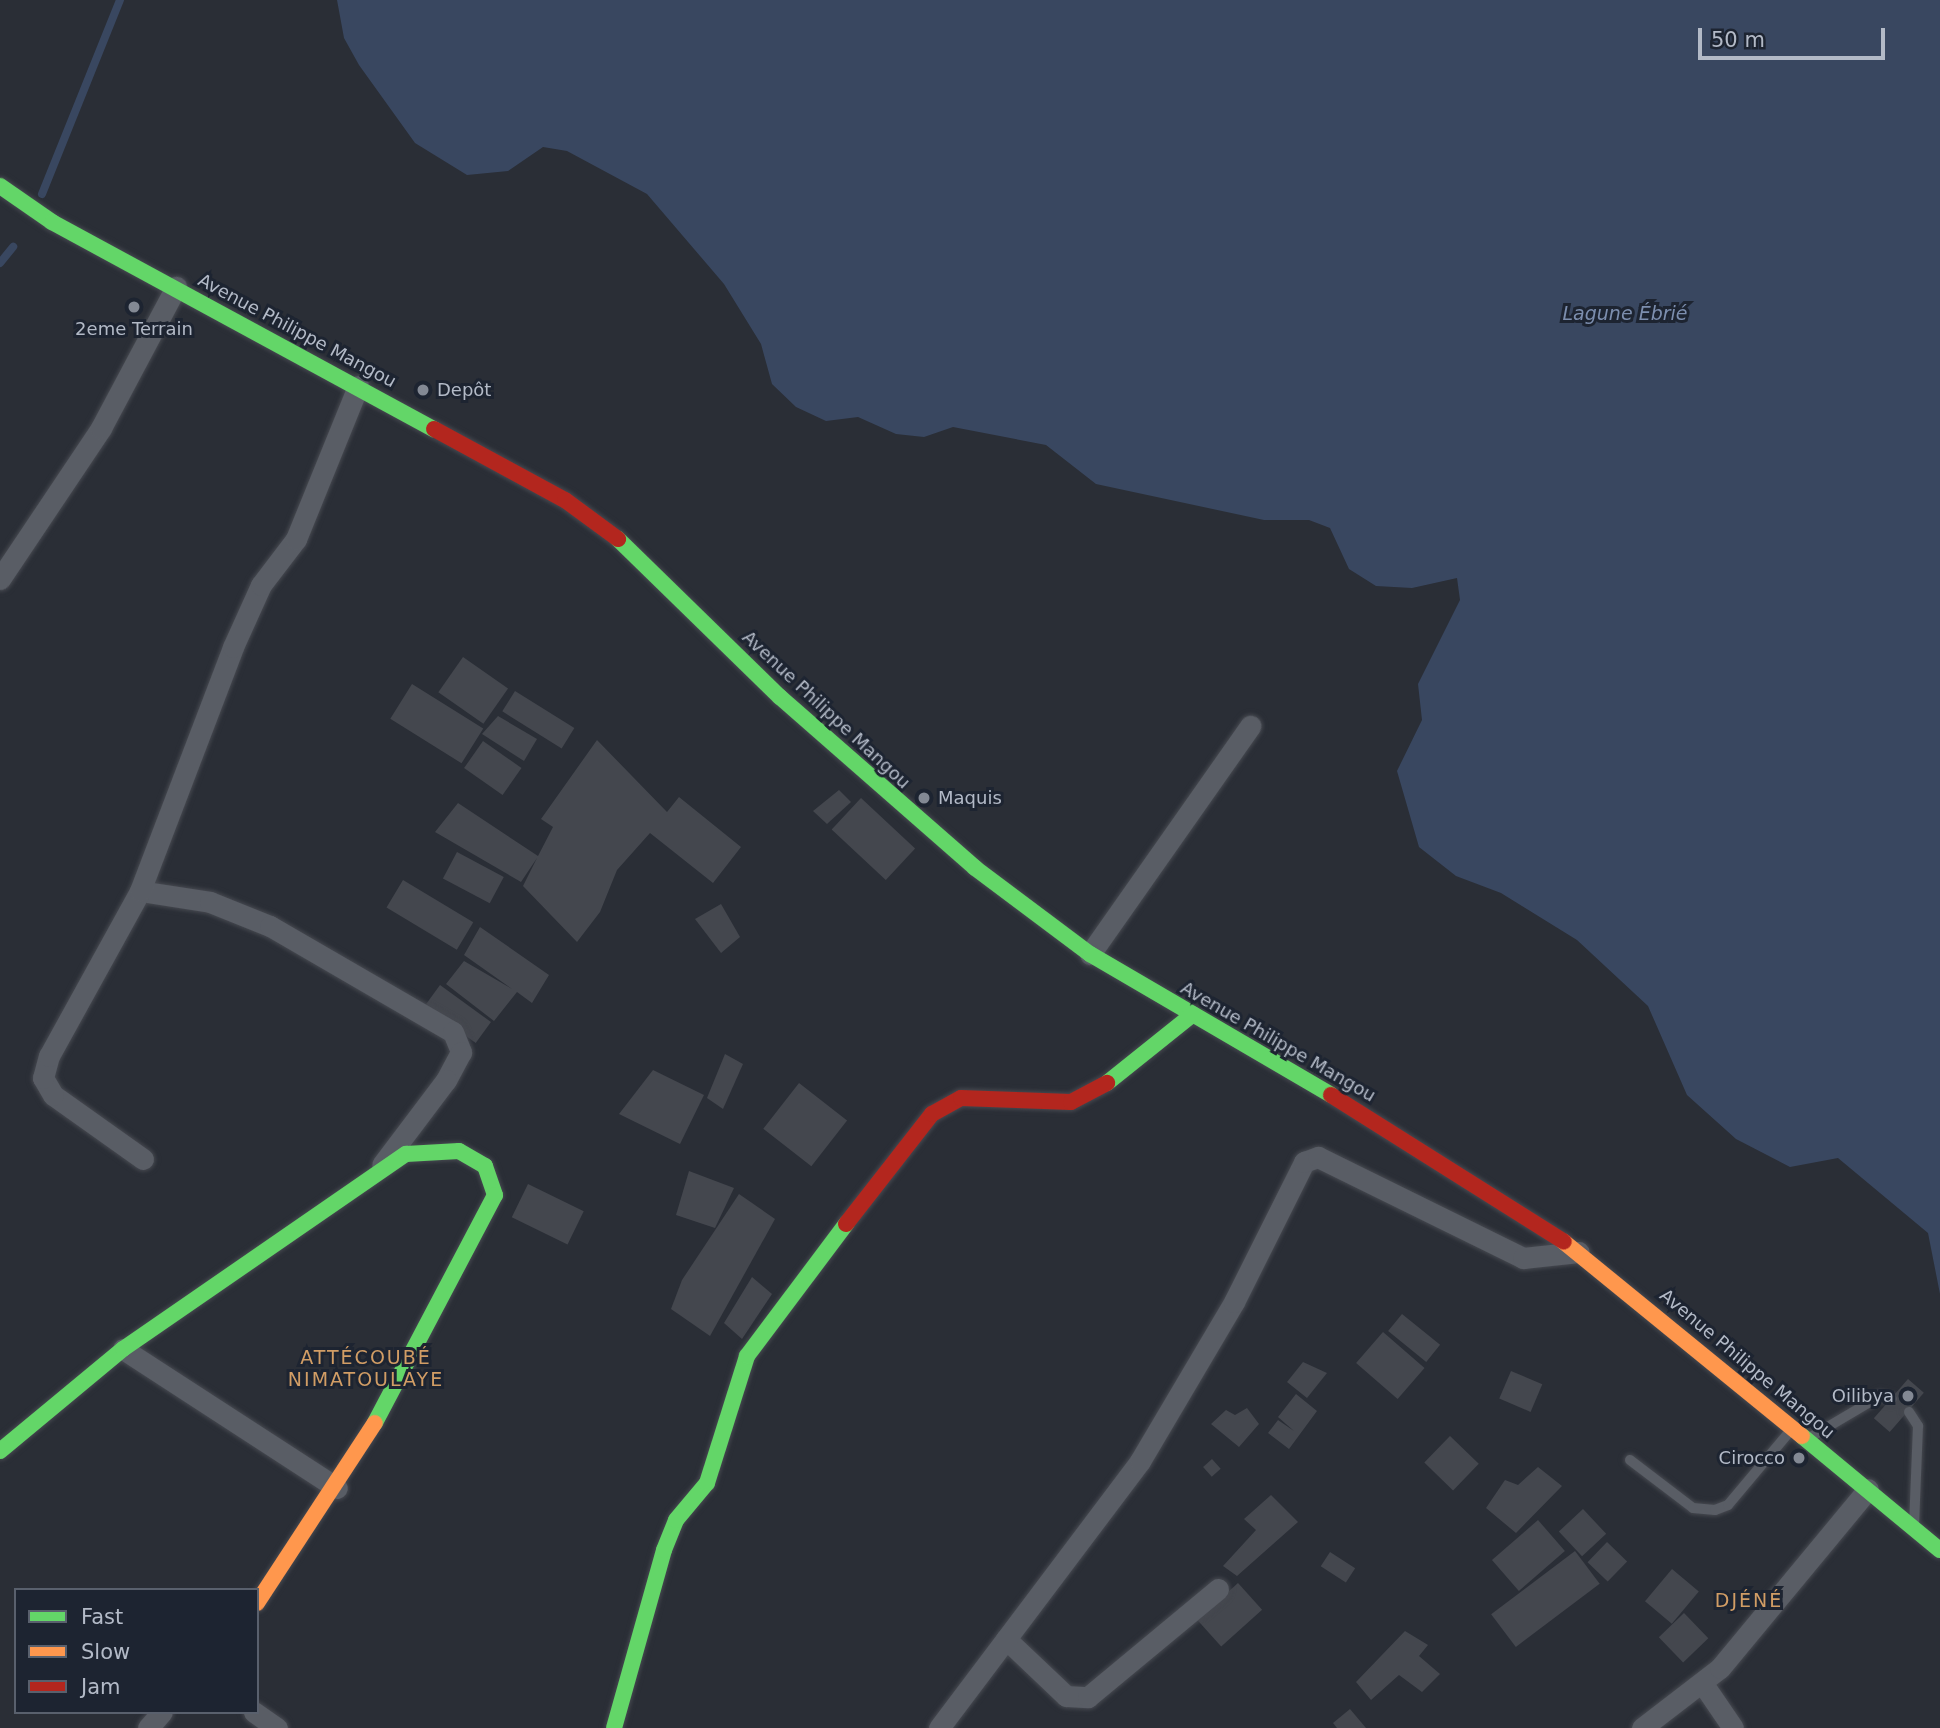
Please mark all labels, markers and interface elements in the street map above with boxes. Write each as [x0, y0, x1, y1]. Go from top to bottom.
scale bar [1702, 14, 1889, 58]
text: 50 m [1711, 28, 1765, 52]
street label: Avenue Philippe Mangou [194, 270, 400, 392]
marker: 2eme Terrain [126, 299, 142, 315]
water label: Lagune Ébrié [1563, 303, 1687, 325]
place label: 2eme Terrain [75, 318, 193, 340]
place label: Depôt [437, 379, 491, 401]
marker: Depôt [415, 382, 431, 398]
street label: Avenue Philippe Mangou [738, 627, 914, 793]
place label: Maquis [938, 787, 1002, 809]
marker: Maquis [916, 790, 932, 806]
street label: Avenue Philippe Mangou [1177, 977, 1379, 1107]
street label: Avenue Philippe Mangou [1655, 1285, 1839, 1443]
district label: ATTÉCOUBÉ NIMATOULAYE [289, 1347, 443, 1391]
place label: Oilibya [1832, 1385, 1894, 1407]
marker: Oilibya [1900, 1388, 1916, 1404]
place label: Cirocco [1719, 1447, 1785, 1469]
marker: Cirocco [1791, 1450, 1807, 1466]
legend [14, 1588, 259, 1714]
district label: DJÉNÉ [1715, 1590, 1783, 1612]
text: Fast [81, 1605, 123, 1629]
text: Slow [81, 1640, 130, 1664]
text: Jam [81, 1675, 121, 1699]

